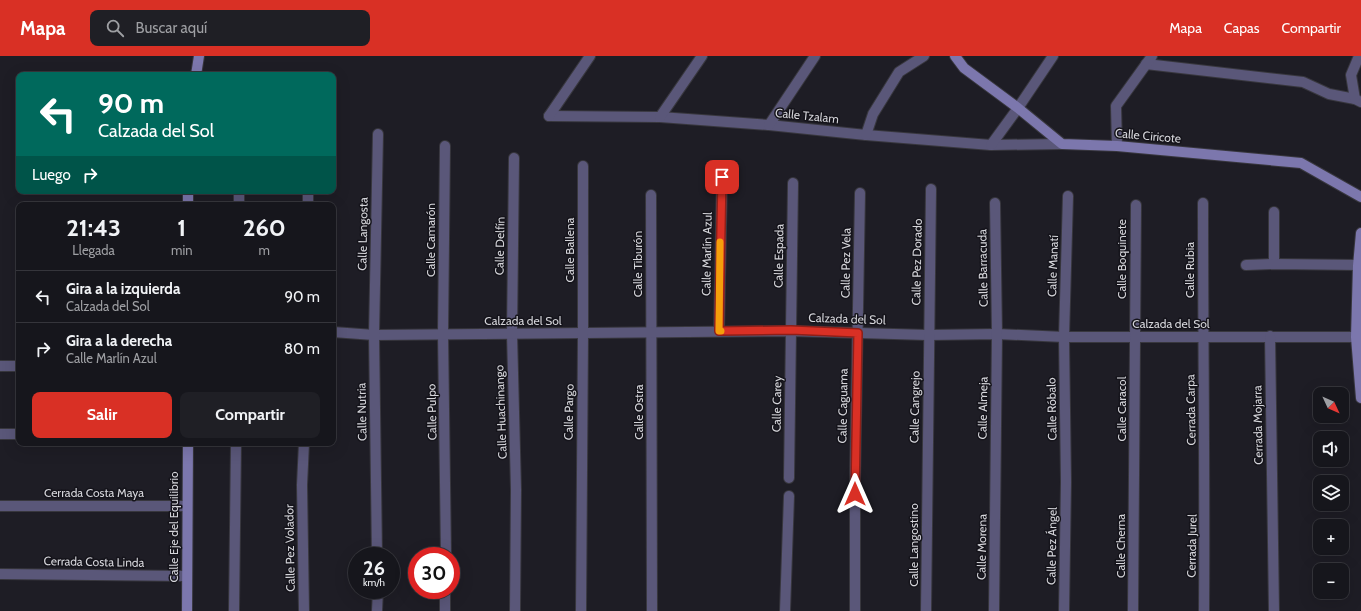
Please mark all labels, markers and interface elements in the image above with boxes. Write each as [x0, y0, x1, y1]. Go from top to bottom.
search box [90, 10, 370, 46]
text: Mapa [20, 17, 66, 40]
icon: search [104, 17, 126, 39]
text: Buscar aquí [136, 19, 207, 37]
text: Mapa [1169, 19, 1202, 37]
text: Capas [1224, 19, 1260, 37]
text: Compartir [1282, 19, 1341, 37]
text: 90 m [98, 86, 164, 120]
icon: left [32, 88, 84, 140]
street label: Calle Tzalam [774, 105, 840, 126]
text: Calzada del Sol [98, 120, 214, 142]
street label: Calle Ciricote [1114, 125, 1182, 146]
pin [705, 160, 739, 194]
icon: right [79, 164, 101, 186]
text: Luego [32, 166, 71, 184]
icon: arrive [711, 166, 733, 188]
street label: Calle Langosta [354, 197, 371, 271]
street label: Calle Camarón [423, 203, 438, 277]
street label: Calle Marlín Azul [698, 212, 715, 296]
text: 21:43 [66, 213, 121, 242]
text: 1 [177, 213, 186, 242]
text: 260 [243, 213, 286, 242]
street label: Calle Delfín [491, 216, 508, 275]
street label: Calle Ballena [562, 217, 577, 282]
street label: Calle Pez Dorado [908, 218, 925, 306]
street label: Calle Boquinete [1114, 219, 1129, 299]
street label: Calle Espada [770, 224, 787, 288]
street label: Calle Pez Vela [837, 228, 854, 298]
street label: Calle Barracuda [974, 229, 991, 307]
street label: Calle Tiburón [630, 231, 645, 297]
street label: Calle Manatí [1044, 234, 1061, 297]
text: Llegada [72, 242, 115, 258]
text: min [171, 242, 193, 258]
text: m [259, 242, 270, 258]
street label: Calle Rubia [1182, 242, 1197, 298]
text: Gira a la izquierda [66, 280, 180, 298]
icon: left [32, 286, 54, 308]
text: 90 m [284, 288, 320, 306]
text: Calzada del Sol [66, 298, 150, 314]
street label: Calzada del Sol [808, 310, 886, 327]
street label: Calzada del Sol [484, 313, 562, 328]
street label: Calzada del Sol [1132, 316, 1210, 331]
text: Gira a la derecha [66, 332, 172, 350]
icon: right [32, 338, 54, 360]
text: 80 m [284, 340, 320, 358]
text: Calle Marlín Azul [66, 350, 157, 366]
street label: Calle Huachinango [491, 364, 510, 459]
street label: Calle Caguama [834, 368, 851, 444]
street label: Calle Cangrejo [906, 370, 923, 443]
street label: Cerrada Carpa [1182, 374, 1199, 446]
street label: Calle Carey [769, 376, 784, 432]
street label: Calle Almeja [974, 376, 991, 439]
street label: Calle Caracol [1114, 376, 1129, 442]
street label: Calle Róbalo [1043, 377, 1060, 441]
street label: Calle Nutria [353, 382, 370, 441]
street label: Calle Pulpo [423, 383, 439, 441]
street label: Calle Pargo [561, 383, 576, 440]
street label: Calle Ostra [631, 384, 646, 440]
street label: Cerrada Mojarra [1249, 385, 1266, 465]
north arrow [1313, 387, 1349, 423]
map controls [1313, 387, 1349, 599]
button: Salir [32, 392, 172, 438]
button: Compartir [180, 392, 320, 438]
button: sound [1313, 431, 1349, 467]
street label: Calle Eje del Equilibrio [166, 471, 181, 583]
position arrow [834, 473, 876, 515]
button: layers [1313, 475, 1349, 511]
street label: Cerrada Costa Maya [44, 485, 144, 500]
street label: Calle Langostino [906, 503, 921, 587]
street label: Calle Pez Volador [281, 504, 298, 592]
street label: Calle Pez Ángel [1043, 507, 1060, 585]
street label: Calle Morena [973, 514, 990, 580]
street label: Calle Cherna [1113, 514, 1128, 578]
street label: Cerrada Jurel [1183, 514, 1200, 578]
button: + [1313, 519, 1349, 555]
speed limit sign: 30 [408, 547, 460, 599]
street label: Cerrada Costa Linda [44, 553, 145, 570]
text: 26 [363, 556, 385, 580]
button: − [1313, 563, 1349, 599]
text: km/h [363, 576, 385, 589]

